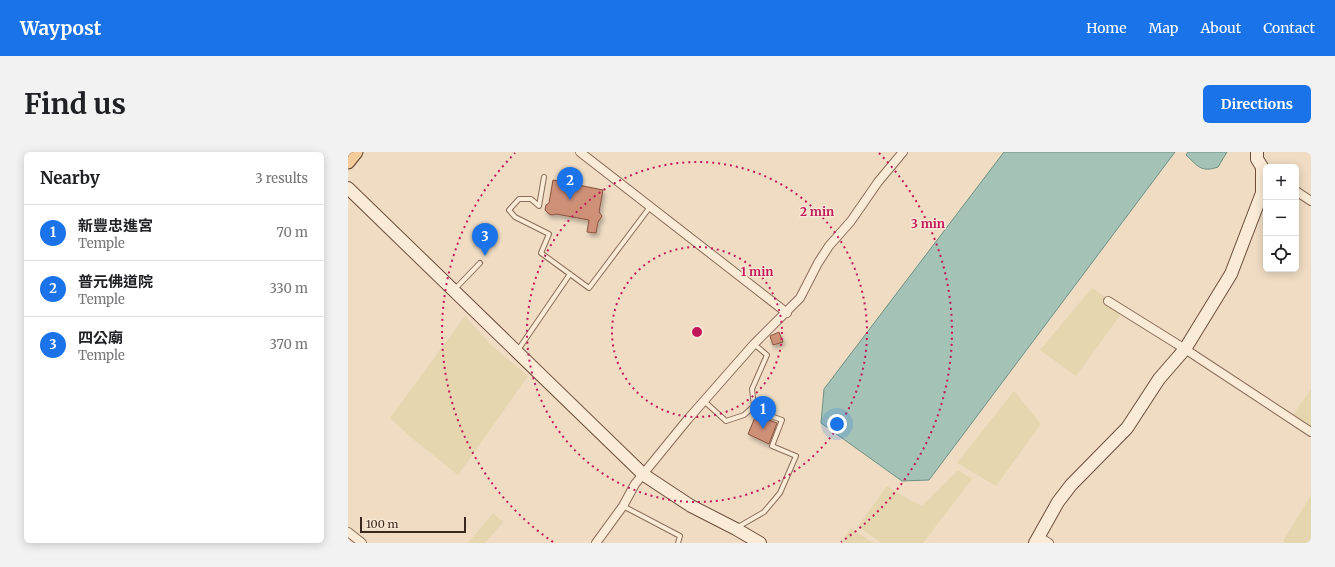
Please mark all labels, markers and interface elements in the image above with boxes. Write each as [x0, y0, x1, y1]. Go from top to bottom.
text: Waypost [20, 16, 101, 40]
text: Home [1086, 19, 1127, 37]
text: Map [1149, 19, 1178, 37]
text: About [1200, 19, 1241, 37]
text: Contact [1263, 19, 1315, 37]
button: Directions [1203, 85, 1311, 123]
text: Find us [24, 86, 126, 122]
map controls [1263, 164, 1299, 272]
button: + [1263, 164, 1299, 200]
text: Nearby [40, 167, 100, 189]
pin: 2 [557, 167, 583, 200]
text: 3 results [255, 170, 308, 187]
button: − [1263, 200, 1299, 236]
text: 2 min [800, 204, 834, 219]
text: 新豐忠進宮 [78, 216, 153, 235]
text: 3 min [911, 216, 945, 231]
pin: 3 [472, 223, 498, 256]
text: 1 [50, 224, 56, 241]
text: 70 m [277, 224, 308, 241]
text: Temple [78, 235, 125, 252]
button: locate [1263, 236, 1299, 272]
text: 1 min [741, 264, 773, 279]
text: 普元佛道院 [78, 272, 153, 291]
text: 2 [49, 280, 57, 297]
text: 330 m [269, 280, 308, 297]
text: Temple [78, 291, 125, 308]
centre of rings [690, 325, 704, 339]
text: 四公廟 [78, 328, 123, 347]
text: 3 [49, 336, 57, 353]
text: 370 m [270, 336, 308, 353]
text: Temple [78, 347, 125, 364]
pin: 1 [750, 396, 776, 429]
your location [827, 414, 847, 434]
scale bar [360, 515, 466, 534]
text: 100 m [366, 517, 398, 531]

